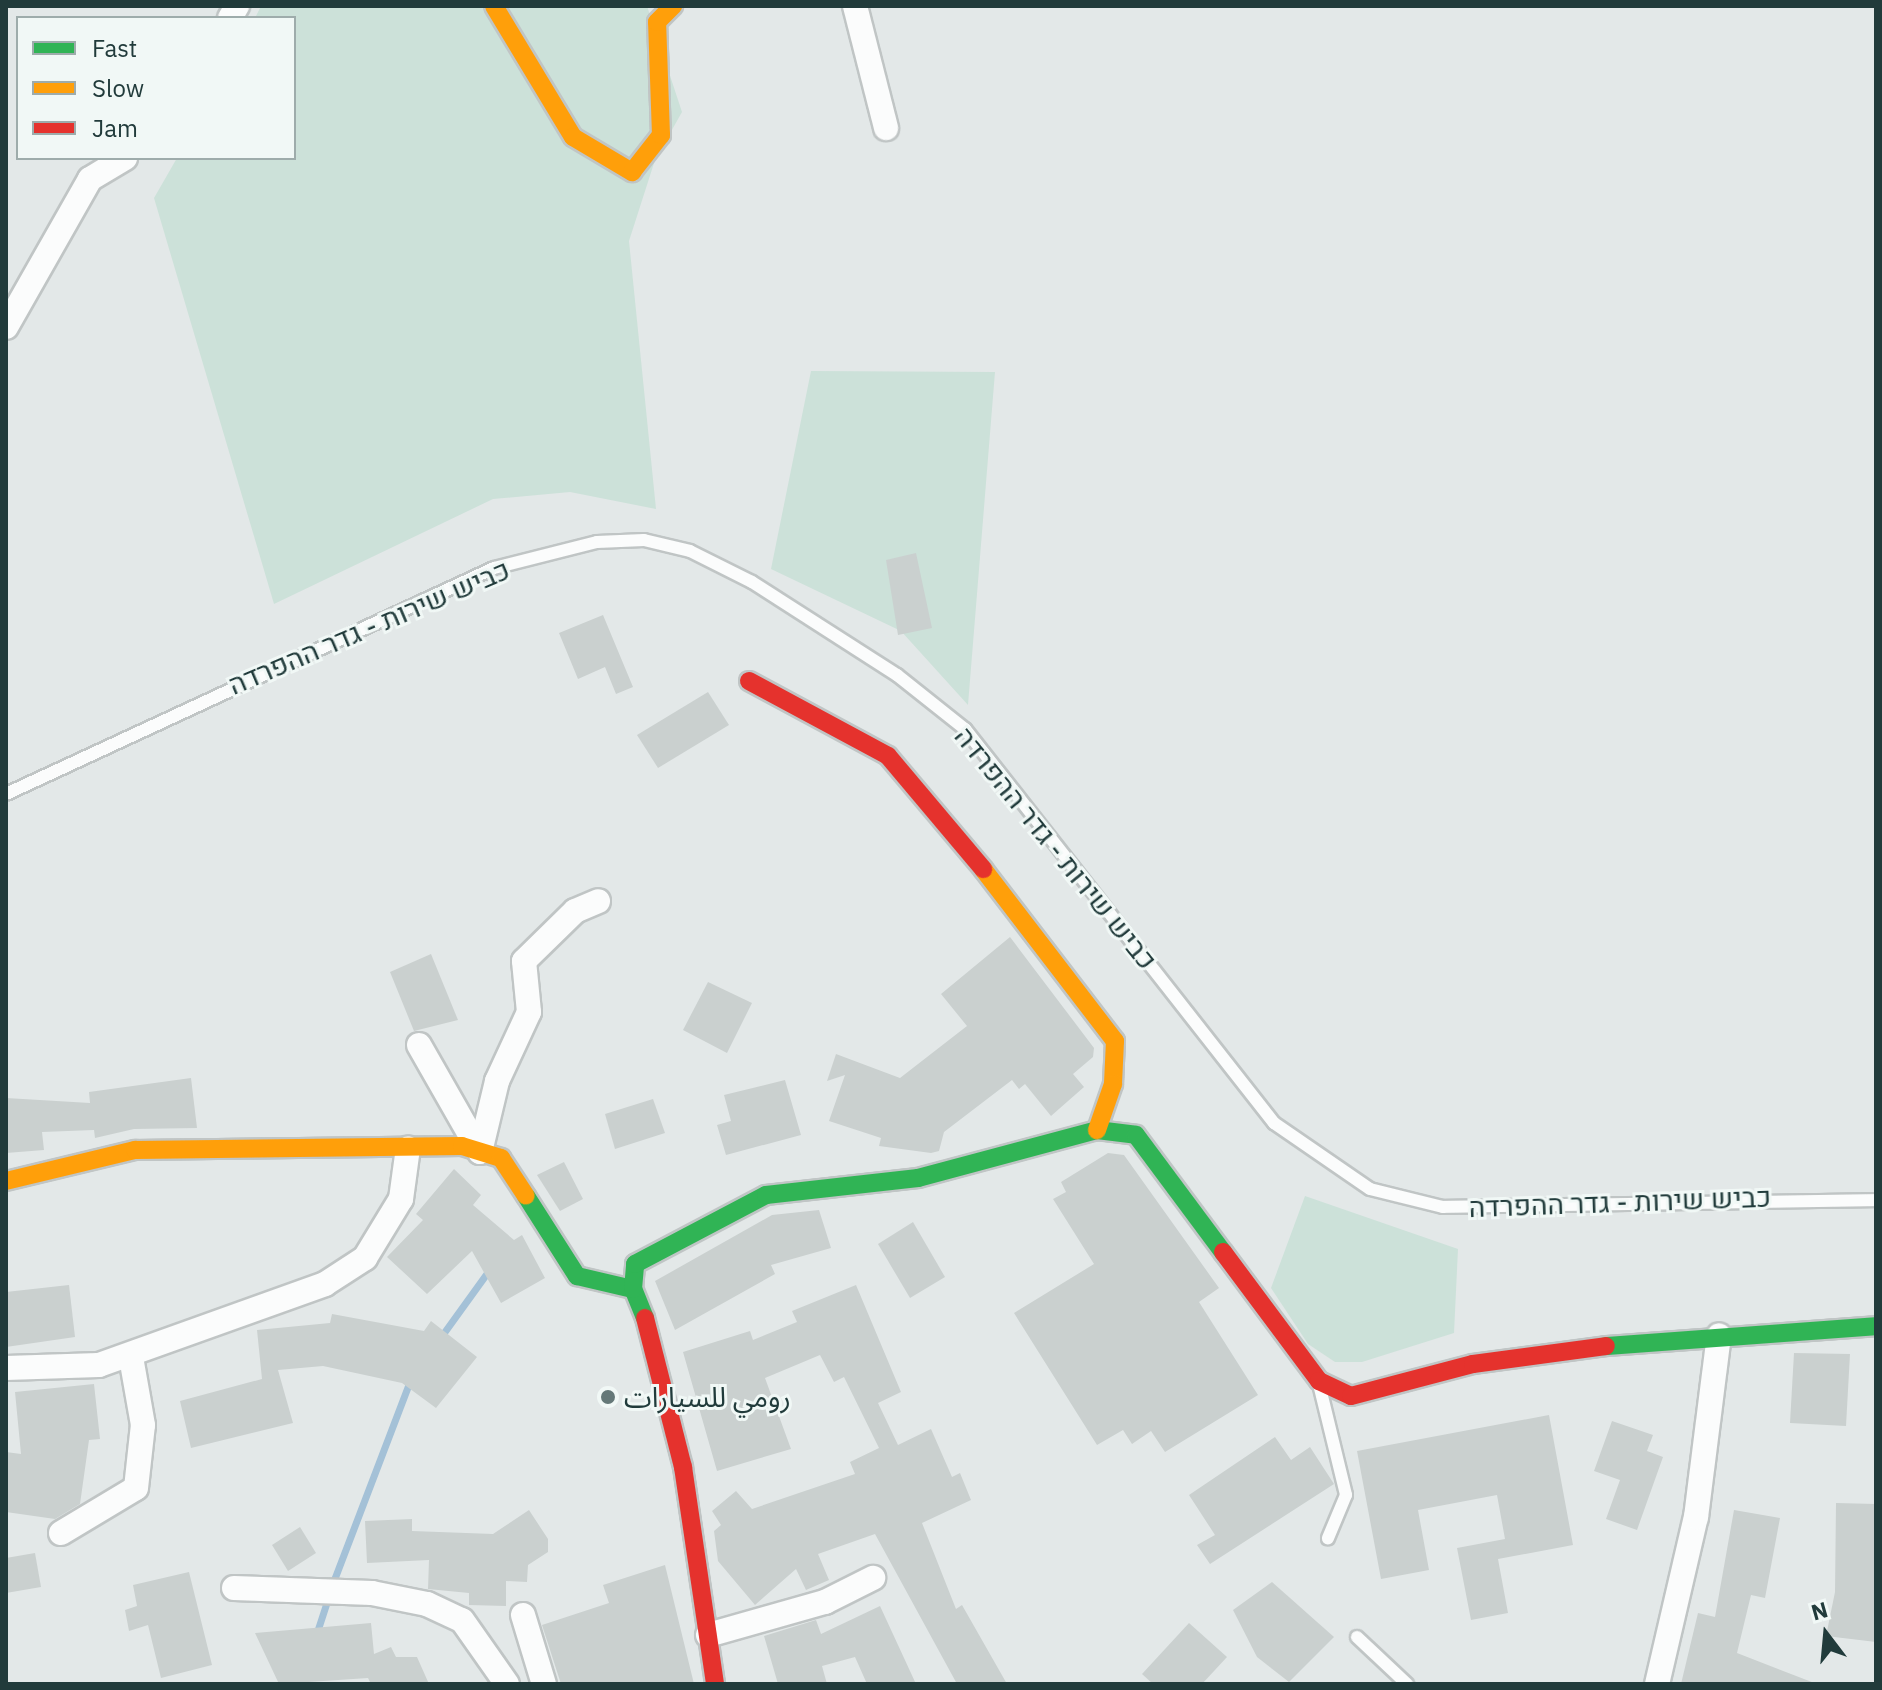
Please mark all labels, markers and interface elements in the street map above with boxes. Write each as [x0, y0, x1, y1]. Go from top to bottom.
legend [16, 16, 296, 160]
text: Fast [92, 32, 137, 64]
text: Slow [92, 72, 144, 104]
text: Jam [92, 112, 138, 144]
street label: כביש שירות - גדר ההפרדה [223, 552, 515, 702]
street label: כביש שירות - גדר ההפרדה [948, 720, 1164, 976]
street label: כביש שירות - גדר ההפרדה [1468, 1180, 1772, 1224]
place label: رومي للسيارات [624, 1380, 791, 1414]
marker: رومي للسيارات [599, 1388, 617, 1406]
north arrow [1786, 1594, 1866, 1674]
text: N [1808, 1594, 1831, 1627]

